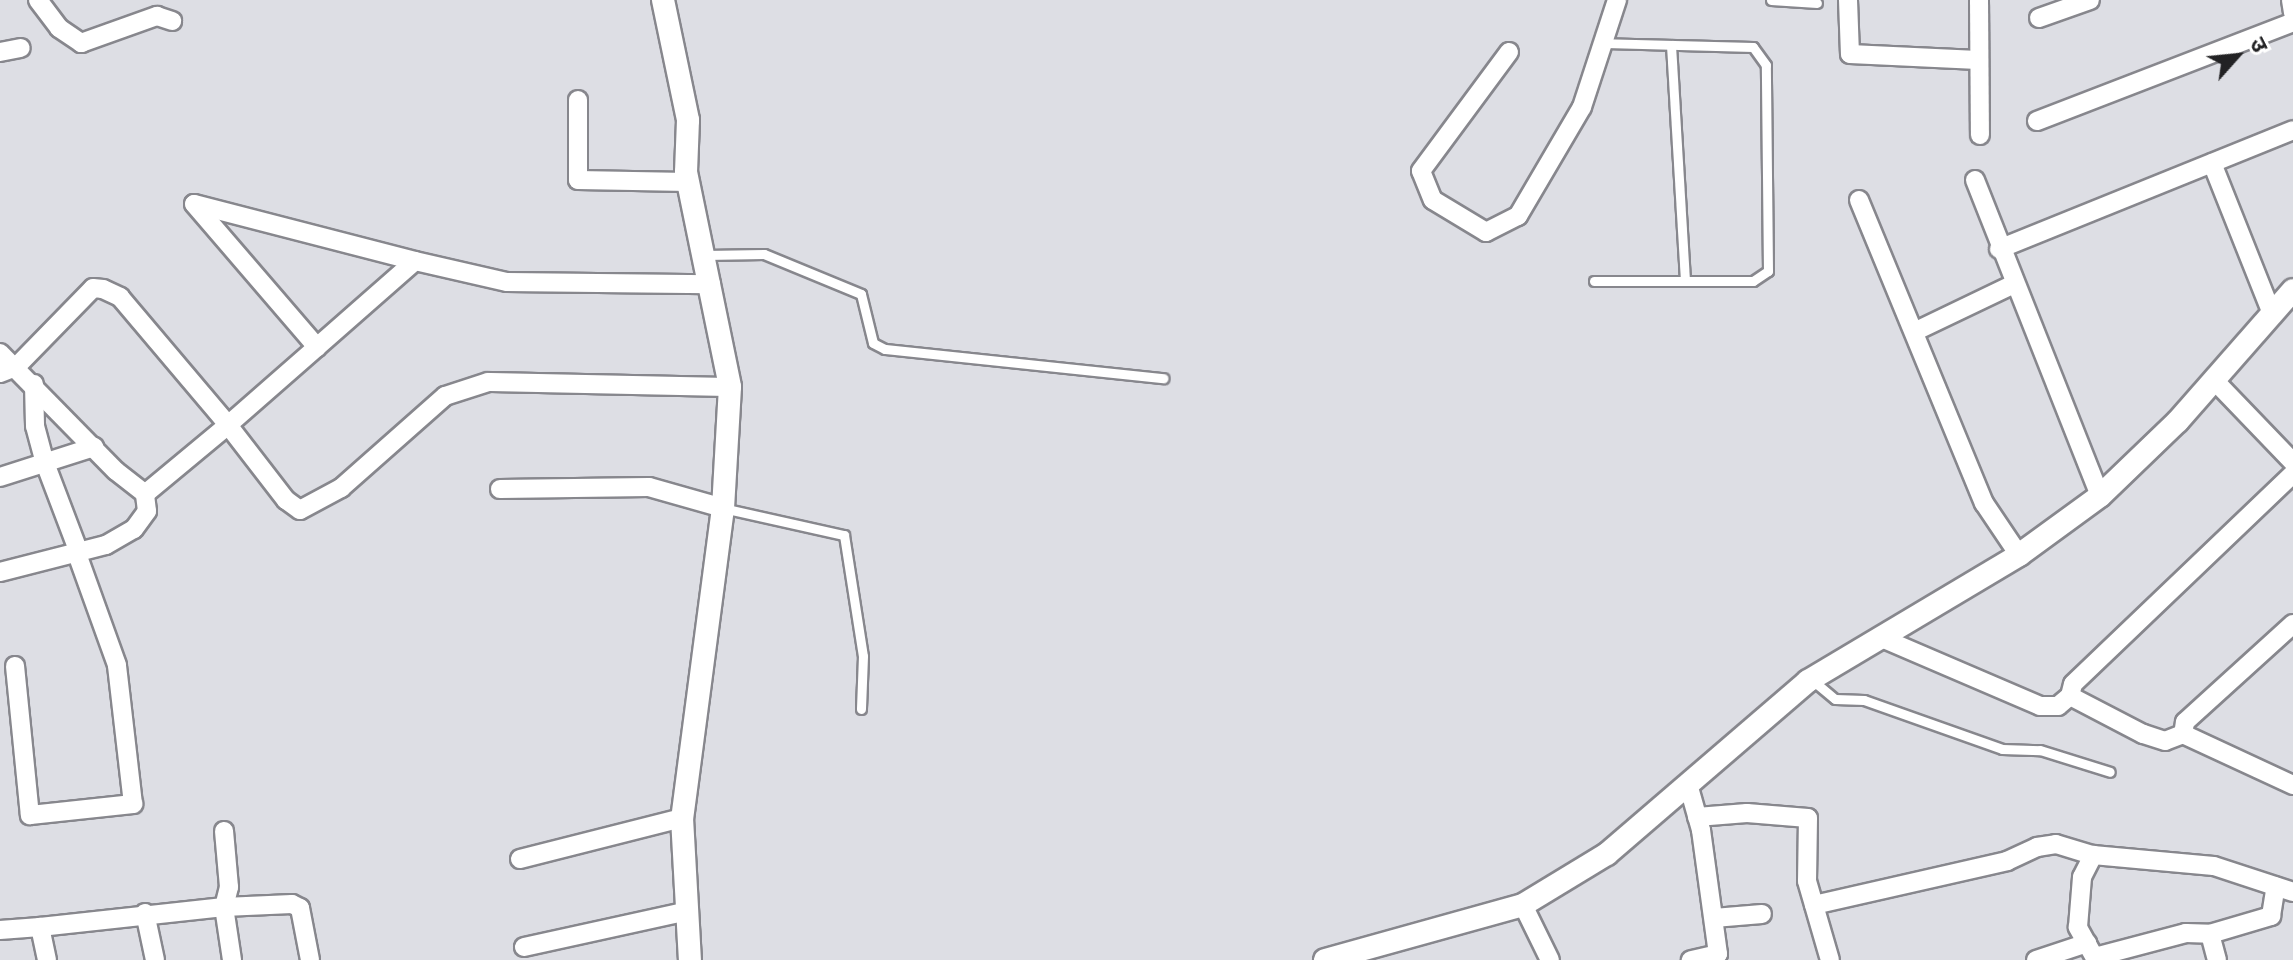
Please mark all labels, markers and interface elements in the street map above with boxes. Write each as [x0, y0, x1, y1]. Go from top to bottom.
north arrow [2197, 16, 2277, 96]
text: उ [2245, 33, 2273, 56]

